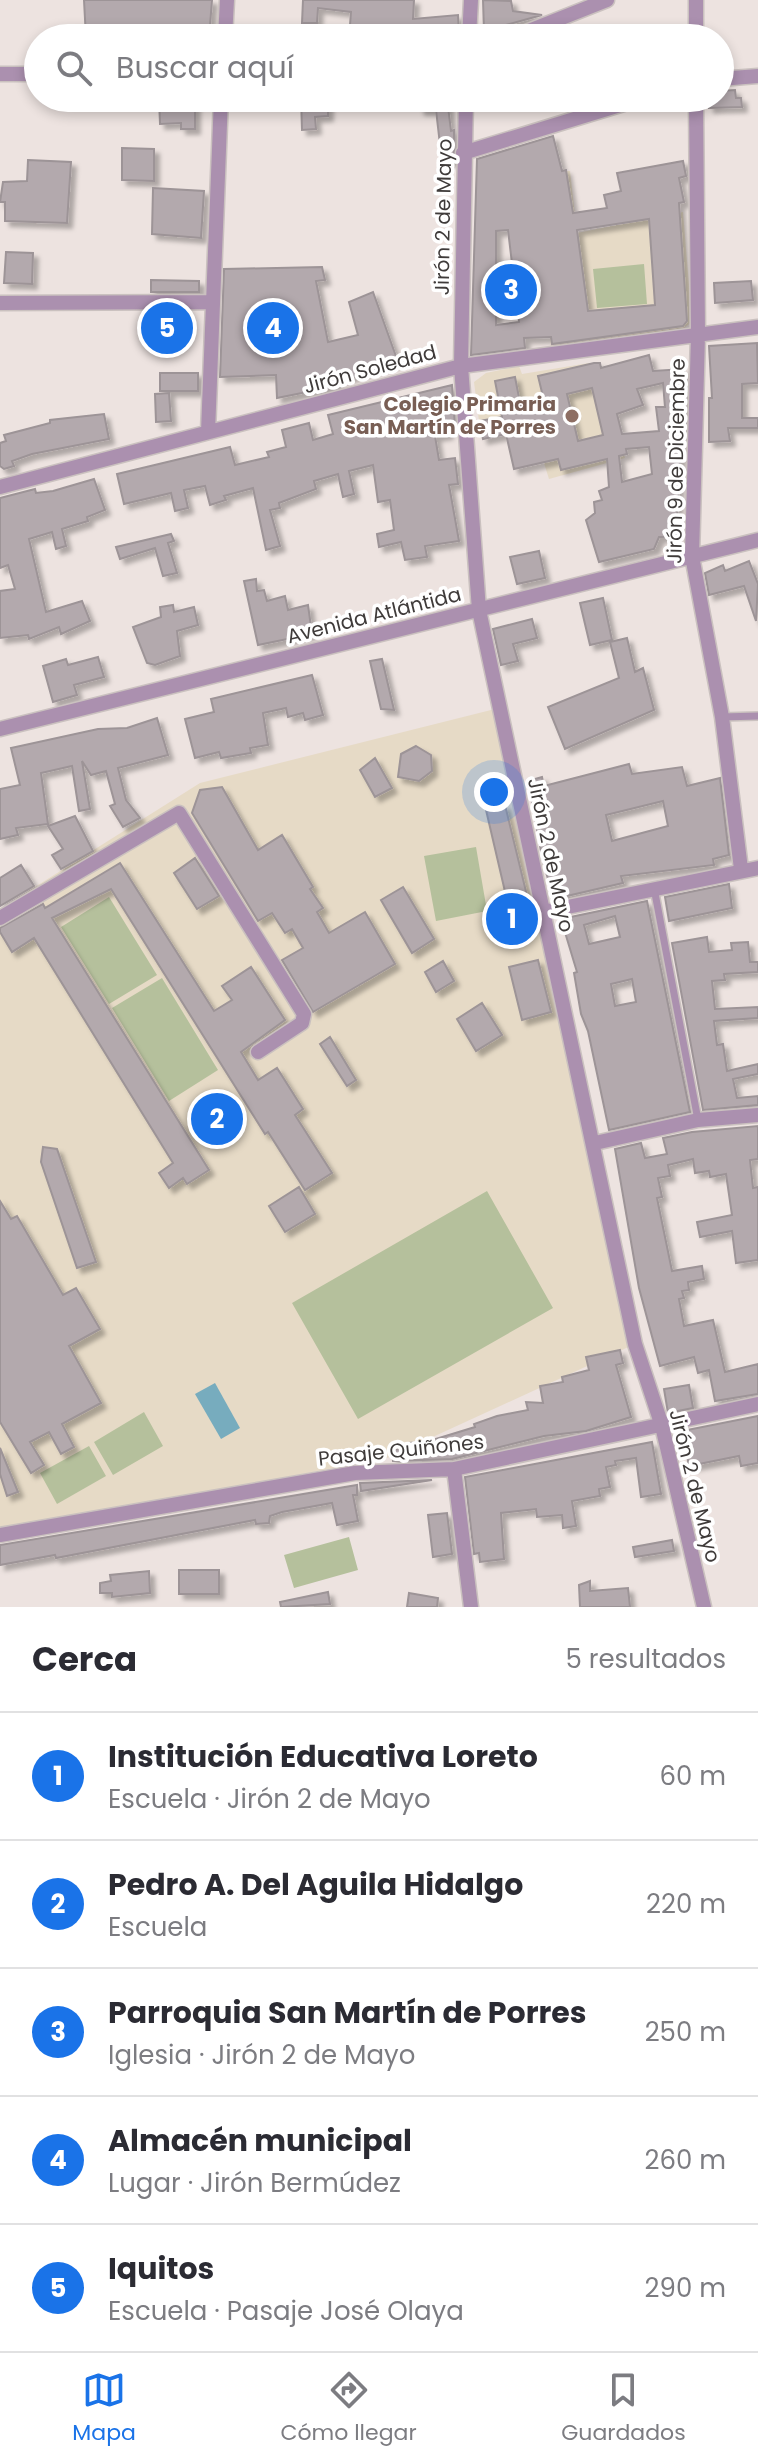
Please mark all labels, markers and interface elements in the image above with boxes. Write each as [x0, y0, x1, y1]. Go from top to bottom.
search box [24, 24, 734, 112]
icon: search [52, 46, 96, 90]
text: Buscar aquí [116, 46, 294, 89]
street label: Jirón 2 de Mayo [428, 138, 458, 296]
pin: 3 [485, 260, 537, 320]
pin: 5 [141, 298, 193, 358]
pin: 4 [247, 298, 299, 358]
street label: Jirón Soledad [301, 338, 439, 400]
street label: Jirón 9 de Diciembre [660, 358, 692, 564]
place label: Colegio Primaria San Martín de Porres [344, 390, 556, 441]
marker: Colegio Primaria San Martín de Porres [563, 407, 581, 425]
street label: Avenida Atlántida [284, 580, 464, 650]
your location [474, 772, 514, 812]
street label: Jirón 2 de Mayo [521, 775, 581, 935]
pin: 1 [486, 889, 538, 949]
pin: 2 [191, 1089, 243, 1149]
street label: Jirón 2 de Mayo [662, 1407, 728, 1565]
street label: Pasaje Quiñones [317, 1427, 485, 1473]
text: Cerca [32, 1635, 137, 1683]
text: 5 resultados [565, 1641, 726, 1677]
text: Institución Educativa Loreto [108, 1735, 538, 1778]
text: 1 [53, 1758, 63, 1794]
text: 60 m [659, 1758, 726, 1794]
text: Escuela · Jirón 2 de Mayo [108, 1781, 431, 1817]
text: Pedro A. Del Aguila Hidalgo [108, 1863, 523, 1906]
text: 2 [51, 1886, 65, 1922]
text: 220 m [646, 1886, 726, 1922]
text: Escuela [108, 1909, 207, 1945]
text: Parroquia San Martín de Porres [108, 1991, 587, 2034]
text: 3 [50, 2014, 66, 2050]
text: 250 m [645, 2014, 726, 2050]
text: Iglesia · Jirón 2 de Mayo [108, 2037, 415, 2073]
text: Almacén municipal [108, 2119, 412, 2162]
text: 4 [49, 2142, 67, 2178]
text: 260 m [644, 2142, 726, 2178]
text: Lugar · Jirón Bermúdez [108, 2165, 401, 2201]
text: Iquitos [108, 2247, 214, 2290]
text: 5 [50, 2270, 66, 2306]
text: 290 m [645, 2270, 726, 2306]
text: Escuela · Pasaje José Olaya [108, 2293, 464, 2329]
tab: Mapa [72, 2368, 136, 2449]
tab: Cómo llegar [281, 2368, 417, 2449]
tab: Guardados [561, 2368, 686, 2449]

